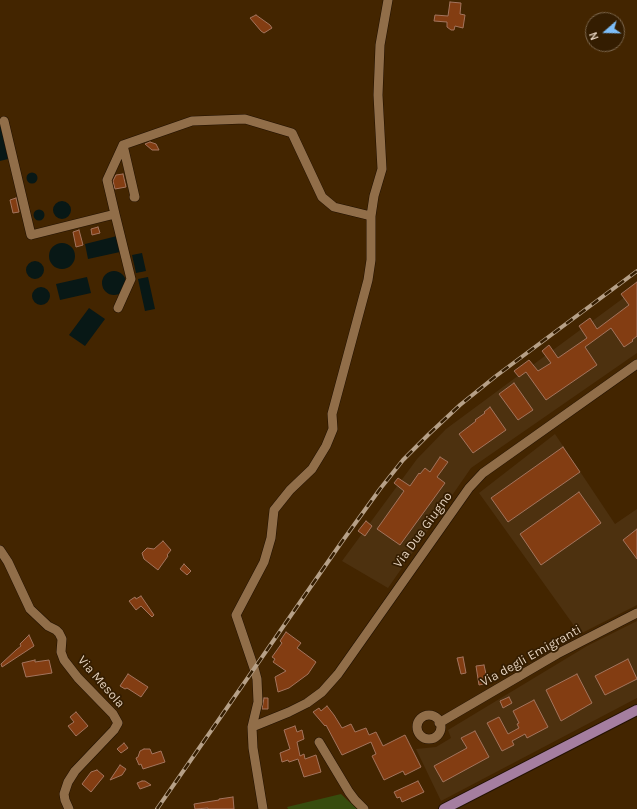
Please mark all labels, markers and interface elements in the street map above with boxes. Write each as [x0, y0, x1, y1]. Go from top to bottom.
north arrow [585, 12, 625, 52]
text: N [587, 30, 602, 42]
street label: Via Due Giugno [390, 489, 456, 571]
street label: Via degli Emigranti [478, 622, 584, 690]
street label: Via Mesola [74, 653, 128, 711]

